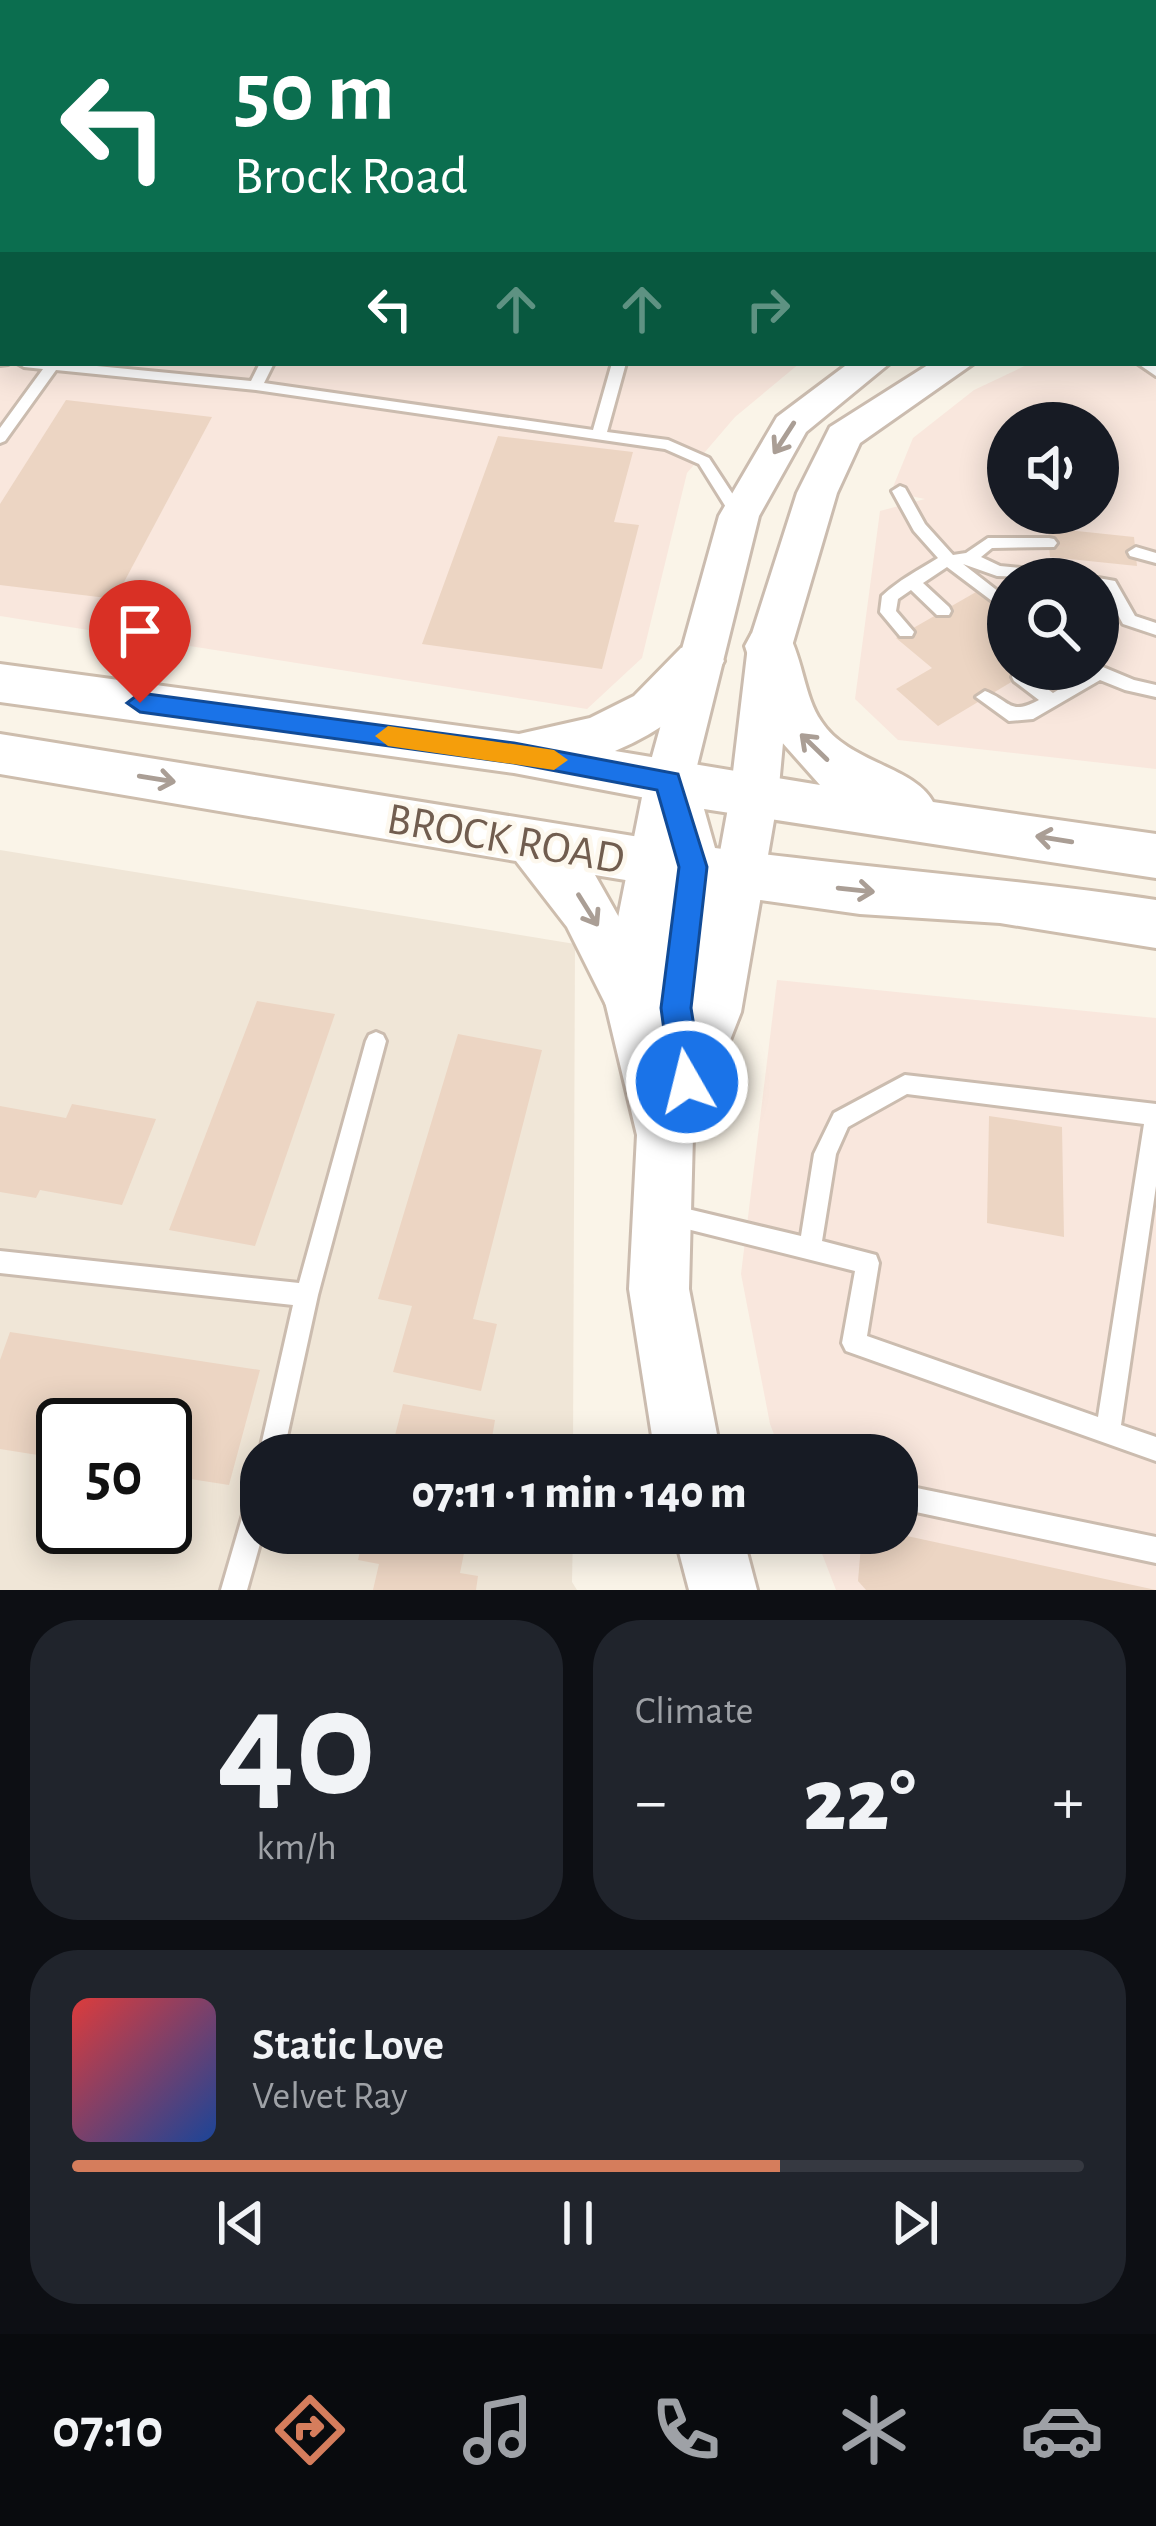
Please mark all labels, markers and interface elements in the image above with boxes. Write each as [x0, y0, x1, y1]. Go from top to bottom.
icon: left [36, 48, 192, 204]
text: 50 m [234, 52, 395, 136]
text: Brock Road [234, 150, 468, 204]
icon: left [357, 276, 423, 342]
icon: ahead [483, 276, 549, 342]
icon: ahead [609, 276, 675, 342]
icon: right [735, 276, 801, 342]
map controls [987, 402, 1119, 690]
button: sound [987, 402, 1119, 534]
one-way arrow [772, 421, 797, 455]
button: search [987, 558, 1119, 690]
pin [89, 580, 191, 703]
icon: arrive [107, 598, 173, 664]
one-way arrow [800, 733, 829, 762]
one-way arrow [137, 769, 176, 792]
street label: BROCK ROAD [383, 796, 628, 882]
one-way arrow [1035, 827, 1074, 850]
one-way arrow [835, 879, 874, 902]
one-way arrow [576, 892, 600, 926]
position arrow [624, 1019, 750, 1145]
speed limit sign: 50 [36, 1398, 192, 1554]
text: 07:11 · 1 min · 140 m [412, 1471, 746, 1516]
text: 40 [217, 1668, 376, 1824]
text: Climate [635, 1692, 753, 1731]
text: 22° [803, 1757, 916, 1847]
text: − [635, 1769, 667, 1835]
text: + [1052, 1769, 1084, 1835]
text: km/h [256, 1828, 337, 1867]
text: Static Love [252, 2023, 444, 2068]
text: Velvet Ray [252, 2077, 408, 2116]
icon: previous [208, 2190, 274, 2256]
icon: pause [545, 2190, 611, 2256]
icon: next [882, 2190, 948, 2256]
icon: directions [268, 2388, 352, 2472]
icon: music [456, 2388, 540, 2472]
icon: phone [644, 2388, 728, 2472]
icon: climate [832, 2388, 916, 2472]
icon: car [1020, 2388, 1104, 2472]
text: 07:10 [52, 2403, 163, 2457]

